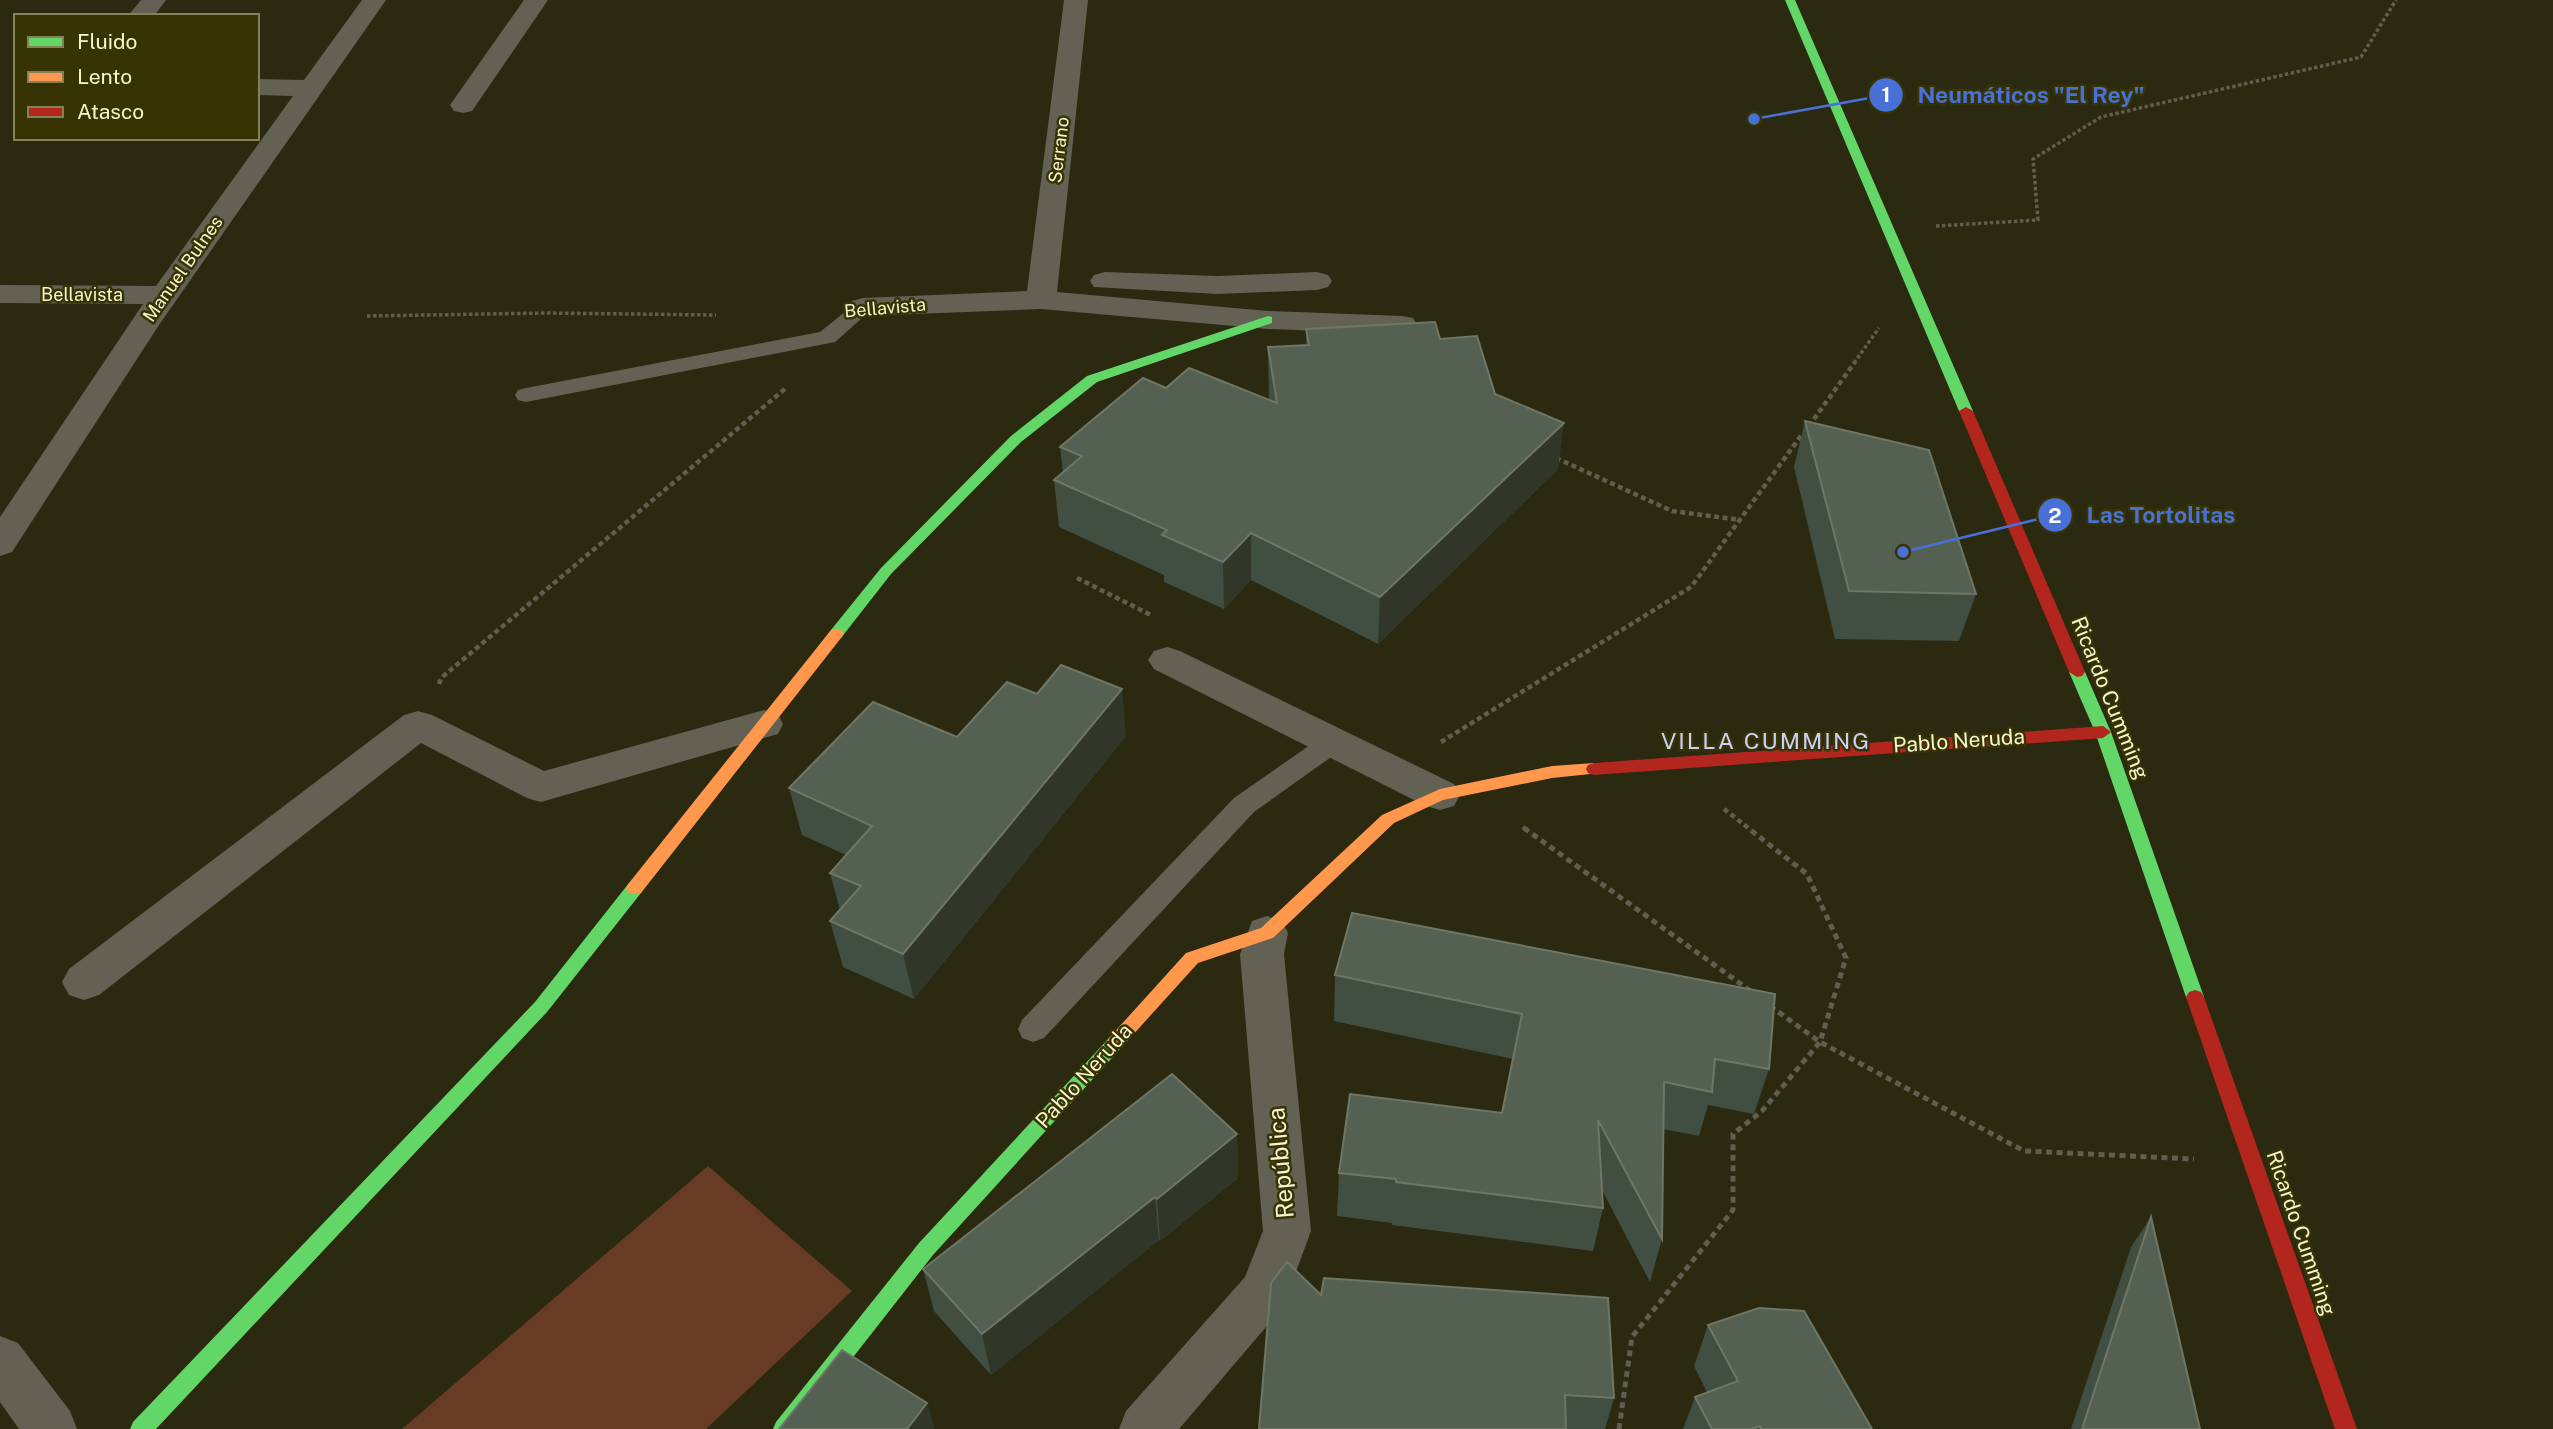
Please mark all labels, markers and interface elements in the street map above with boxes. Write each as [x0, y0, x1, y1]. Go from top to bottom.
legend [14, 14, 259, 140]
text: Fluido [77, 29, 137, 54]
text: Lento [77, 64, 132, 89]
callout: Neumáticos "El Rey" [1868, 73, 2158, 117]
text: Neumáticos "El Rey" [1917, 81, 2145, 108]
text: 1 [1882, 82, 1891, 107]
text: Atasco [77, 99, 144, 124]
street label: Serrano [1044, 116, 1073, 184]
street label: Manuel Bulnes [138, 212, 227, 326]
street label: Bellavista [41, 284, 123, 305]
street label: Bellavista [843, 293, 927, 322]
callout: Las Tortolitas [2038, 493, 2250, 537]
text: Las Tortolitas [2087, 501, 2235, 528]
text: 2 [2048, 503, 2062, 528]
street label: Ricardo Cumming [2066, 613, 2154, 783]
street label: Pablo Neruda [1892, 723, 2026, 758]
district label: VILLA CUMMING [1661, 727, 1871, 754]
street label: Pablo Neruda [1030, 1018, 1137, 1133]
street label: República [1261, 1106, 1299, 1220]
street label: Ricardo Cumming [2261, 1147, 2341, 1319]

